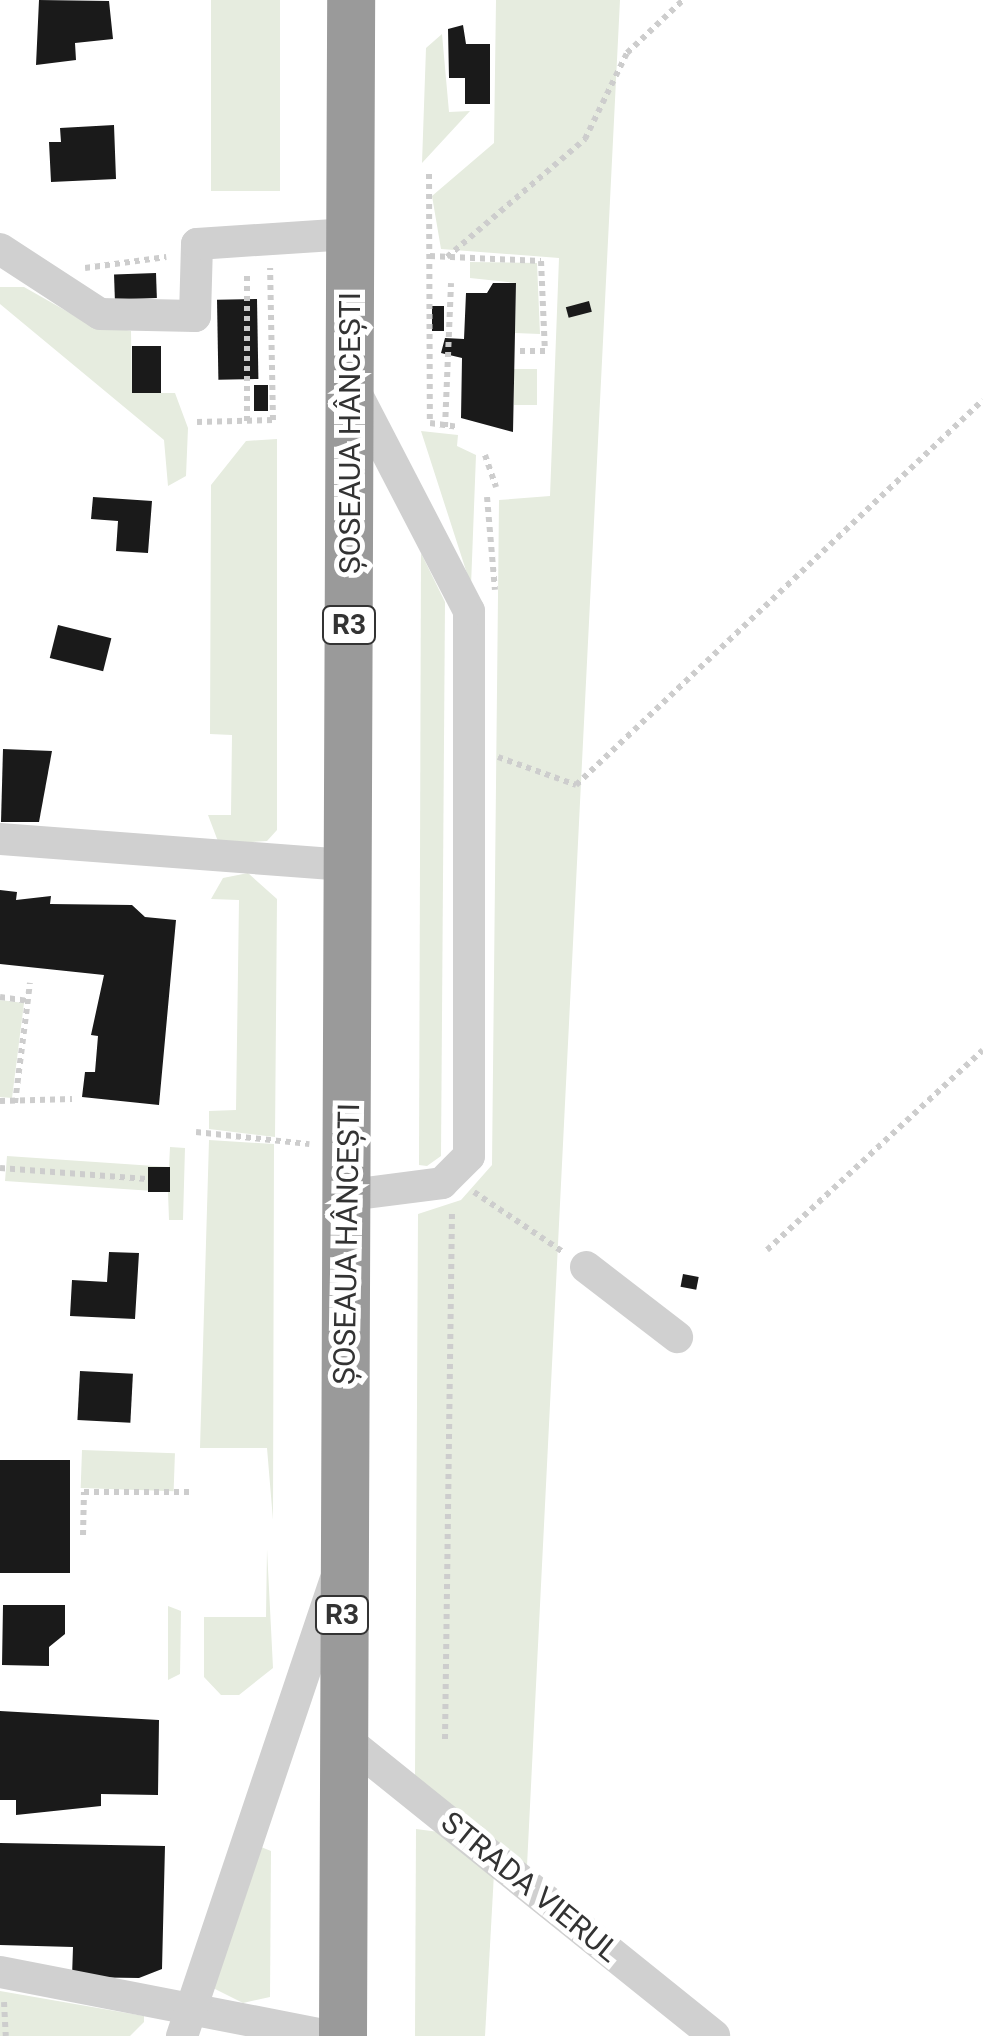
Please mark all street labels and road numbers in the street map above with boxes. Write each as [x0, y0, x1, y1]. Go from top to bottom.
street label: ȘOSEAUA HÂNCEȘTI [332, 292, 368, 574]
road number: R3 [322, 602, 376, 648]
street label: ȘOSEAUA HÂNCEȘTI [327, 1103, 367, 1385]
road number: R3 [314, 1592, 370, 1638]
street label: STRADA VIERUL [434, 1804, 626, 1970]

